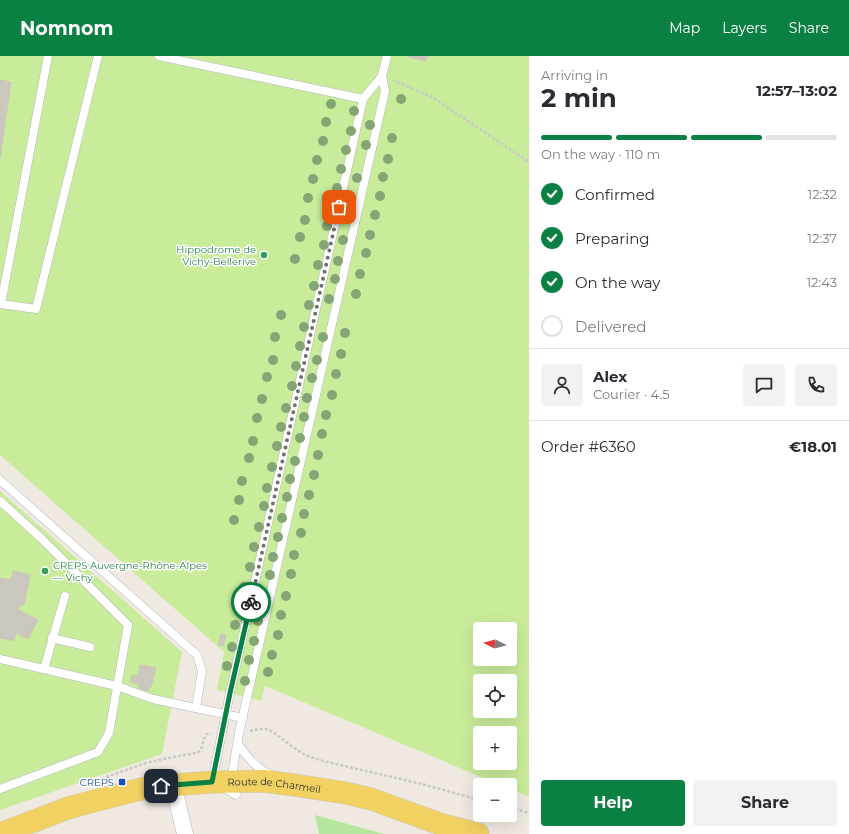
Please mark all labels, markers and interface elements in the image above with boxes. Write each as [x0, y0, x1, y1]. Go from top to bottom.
text: Nomnom [20, 17, 113, 40]
text: Map [669, 19, 700, 37]
text: Layers [722, 19, 767, 37]
text: Share [789, 19, 829, 37]
text: Arriving in [541, 67, 608, 83]
text: 12:57–13:02 [756, 81, 837, 100]
text: 2 min [541, 82, 617, 114]
text: On the way · 110 m [541, 146, 660, 162]
icon: check [541, 183, 563, 205]
text: Confirmed [575, 185, 655, 204]
text: 12:32 [808, 186, 837, 202]
pin [322, 190, 356, 224]
icon: bag [328, 196, 350, 218]
icon: check [541, 227, 563, 249]
text: Preparing [575, 229, 650, 248]
text: 12:37 [807, 230, 837, 246]
place label: Hippodrome de Vichy-Bellerive [176, 243, 256, 268]
marker: Hippodrome de Vichy-Bellerive [259, 250, 269, 260]
icon: check [541, 271, 563, 293]
text: On the way [575, 273, 660, 292]
text: 12:43 [806, 274, 837, 290]
text: Delivered [575, 317, 647, 336]
button: person [541, 364, 583, 406]
button: chat [743, 364, 785, 406]
button: phone [795, 364, 837, 406]
text: Alex [593, 367, 627, 386]
text: Courier · 4.5 [593, 386, 670, 402]
text: Order #6360 [541, 437, 636, 456]
text: €18.01 [789, 437, 837, 456]
place label: CREPS Auvergne-Rhône-Alpes — Vichy [53, 559, 207, 584]
marker: CREPS Auvergne-Rhône-Alpes — Vichy [40, 566, 50, 576]
courier [231, 582, 271, 622]
icon: bike [240, 591, 262, 613]
north arrow [473, 622, 517, 666]
map controls [473, 622, 517, 822]
button: locate [473, 674, 517, 718]
button: + [473, 726, 517, 770]
pin [144, 769, 178, 803]
icon: home [150, 775, 172, 797]
street label: Route de Charmeil [227, 775, 322, 796]
place label: CREPS [80, 776, 114, 789]
marker: CREPS [117, 777, 127, 787]
button: − [473, 778, 517, 822]
button: Help [541, 780, 685, 826]
button: Share [693, 780, 837, 826]

